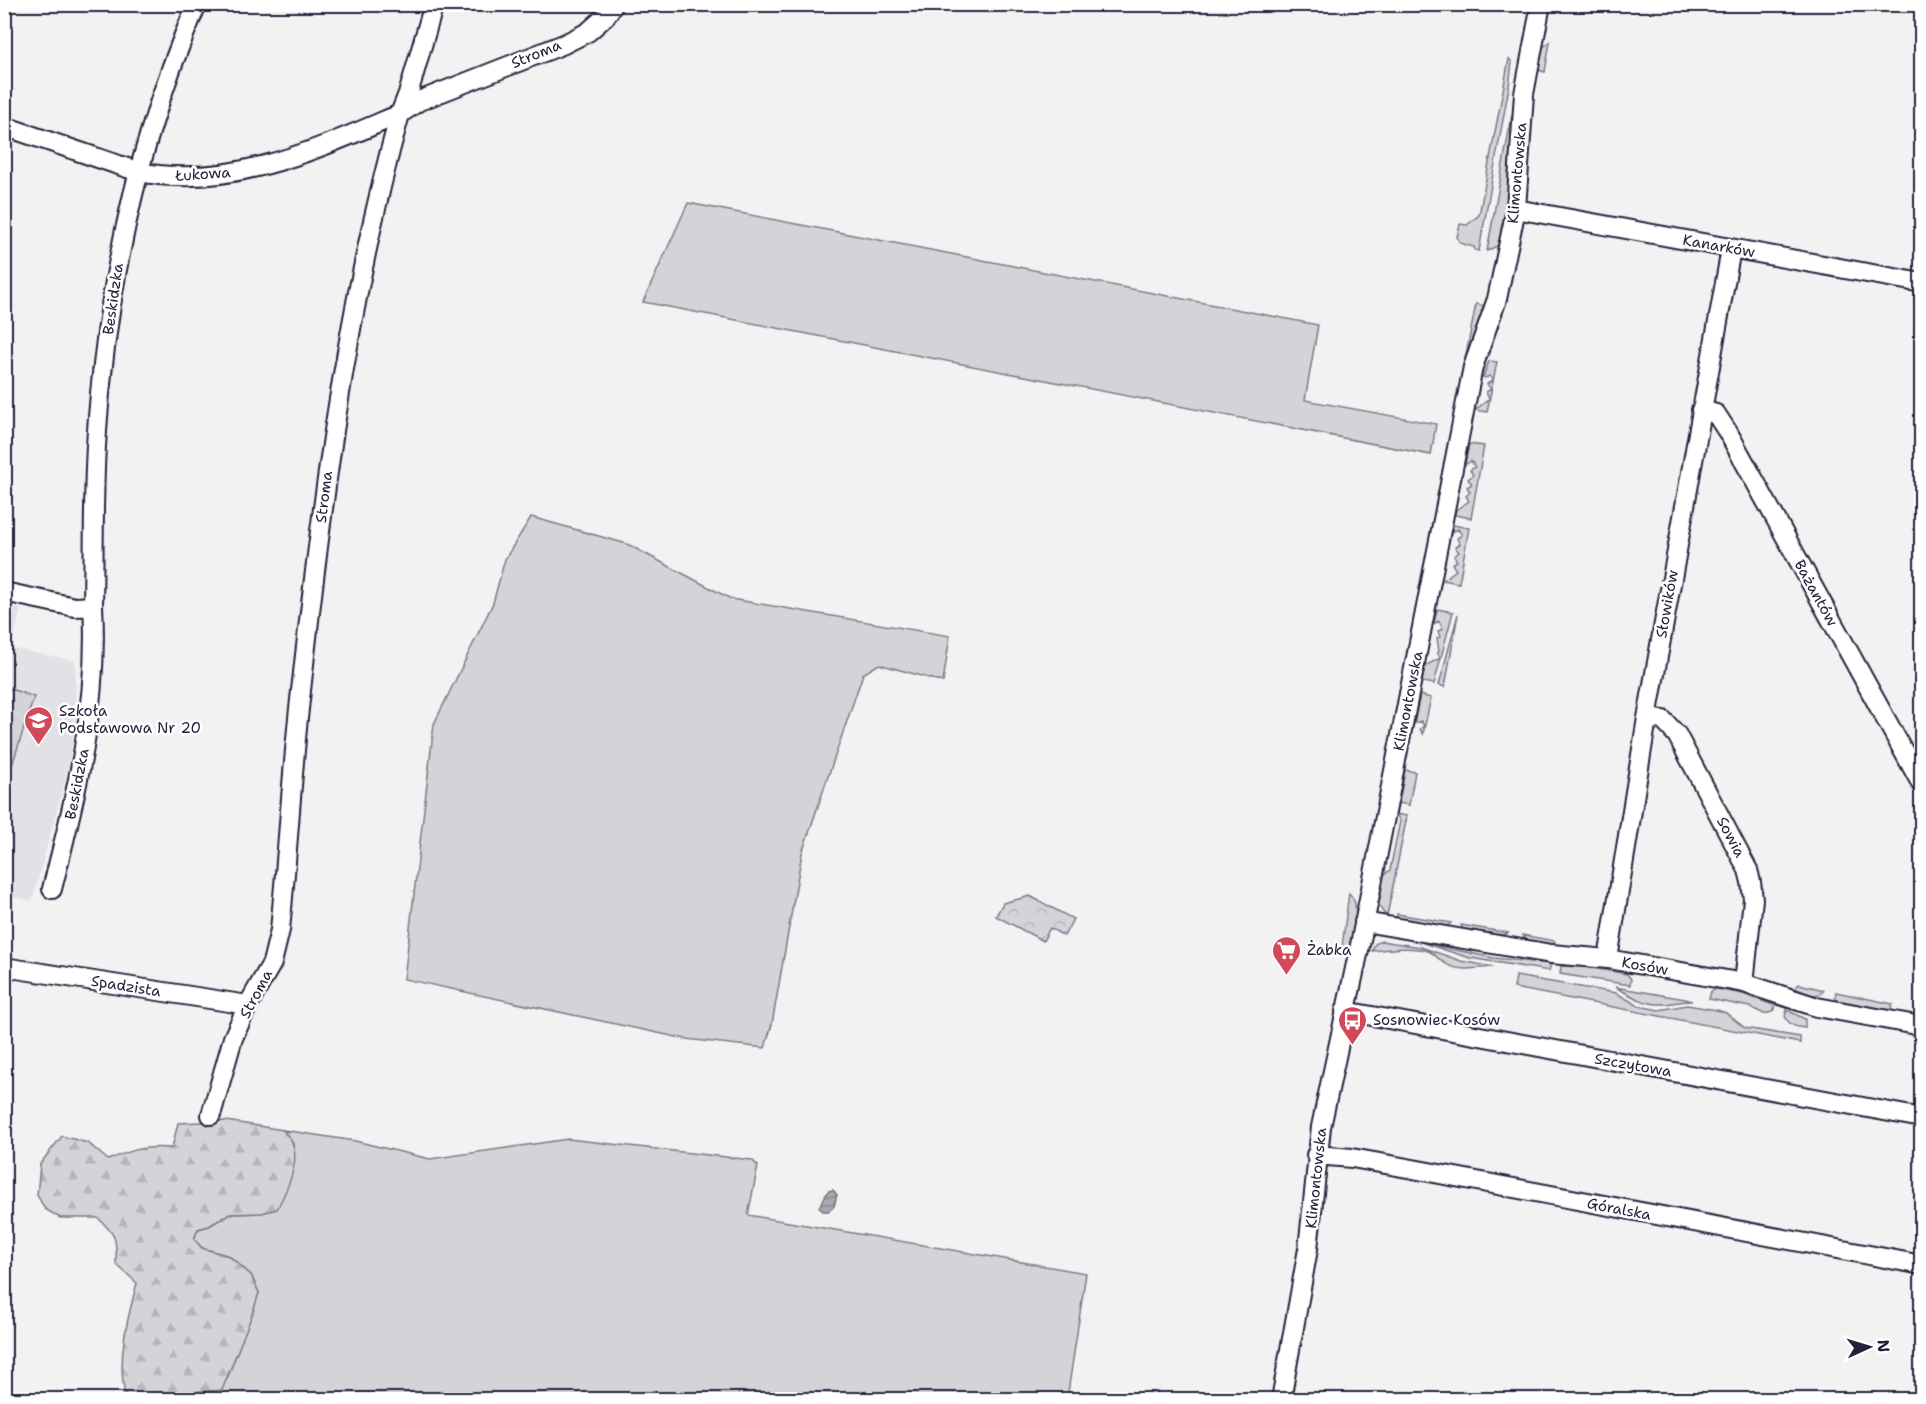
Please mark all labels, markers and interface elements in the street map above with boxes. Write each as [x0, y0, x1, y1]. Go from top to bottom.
street label: Stroma [508, 35, 565, 73]
street label: Klimontowska [1503, 121, 1531, 224]
street label: Łukowa [174, 162, 232, 186]
street label: Kanarków [1681, 230, 1757, 262]
street label: Beskidzka [98, 261, 128, 336]
street label: Stroma [311, 469, 337, 524]
street label: Bażantów [1790, 556, 1842, 630]
street label: Słowików [1651, 568, 1683, 640]
street label: Klimontowska [1389, 649, 1428, 753]
place label: Szkoła Podstawowa Nr 20 [59, 701, 201, 738]
school or university icon: Szkoła Podstawowa Nr 20 [22, 704, 54, 746]
street label: Beskidzka [60, 746, 94, 821]
street label: Sowia [1712, 813, 1750, 861]
supermarket icon: Żabka [1270, 934, 1302, 976]
place label: Żabka [1307, 940, 1352, 960]
street label: Kosów [1620, 952, 1670, 980]
street label: Stroma [235, 966, 277, 1022]
street label: Spadzista [90, 971, 163, 1001]
bus stop icon: Sosnowiec Kosów [1336, 1004, 1368, 1046]
place label: Sosnowiec Kosów [1373, 1010, 1500, 1030]
street label: Szczytowa [1593, 1048, 1674, 1082]
street label: Klimontowska [1301, 1126, 1331, 1229]
street label: Góralska [1585, 1193, 1653, 1225]
north arrow [1839, 1317, 1899, 1377]
text: N [1873, 1339, 1894, 1353]

